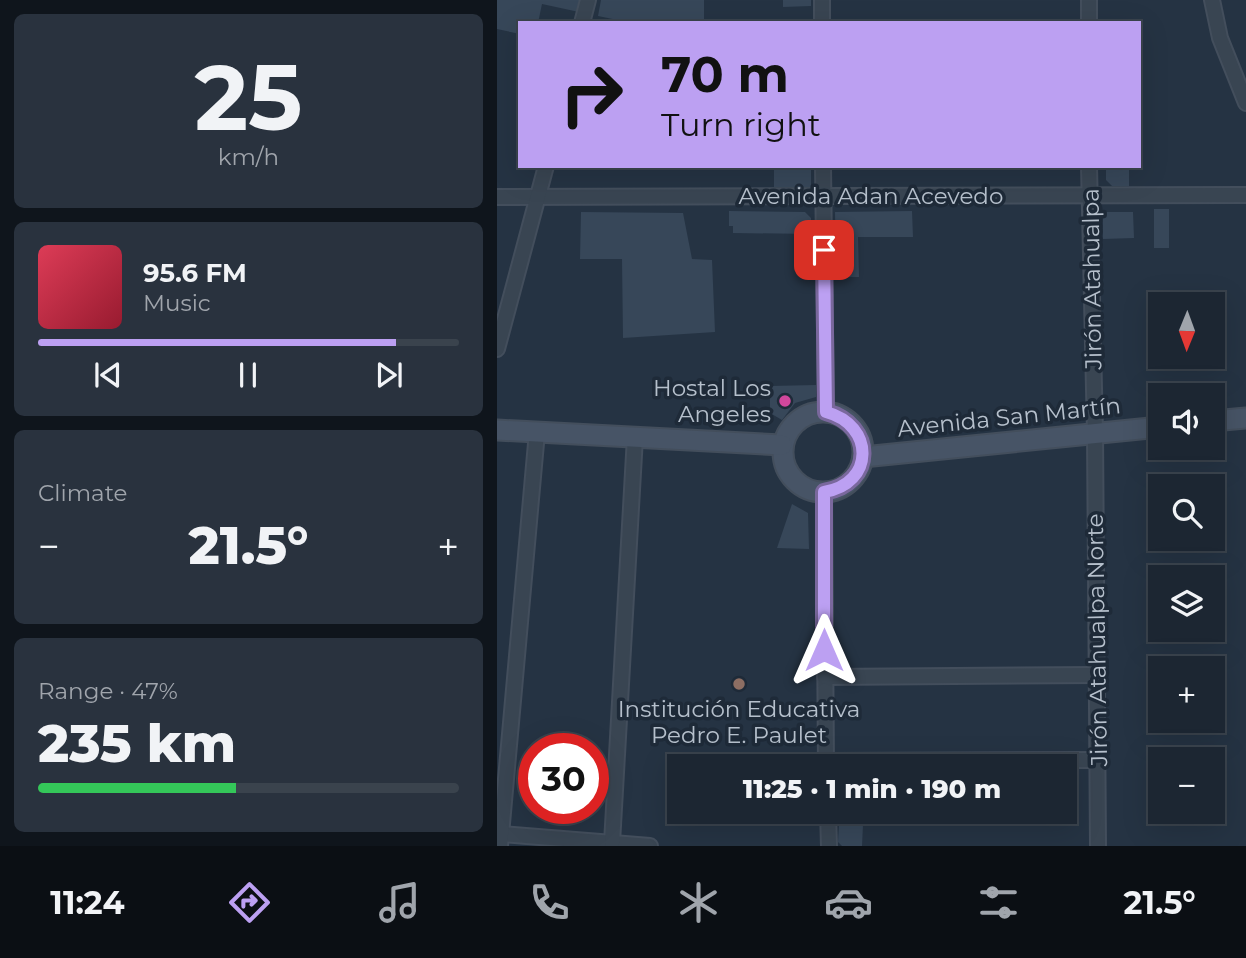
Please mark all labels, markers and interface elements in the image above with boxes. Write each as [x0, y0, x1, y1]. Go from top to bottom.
text: 25 [195, 42, 302, 153]
text: 70 m [661, 45, 789, 104]
icon: right [546, 49, 637, 140]
text: Turn right [661, 105, 821, 144]
text: km/h [218, 143, 279, 171]
street label: Avenida Adan Acevedo [739, 182, 1003, 210]
street label: Jirón Atahualpa [1076, 188, 1108, 371]
pin [794, 220, 854, 280]
icon: arrive [805, 231, 843, 269]
text: 95.6 FM [143, 257, 247, 289]
text: Music [143, 289, 211, 317]
north arrow [1148, 292, 1225, 369]
map controls [1148, 292, 1225, 824]
icon: previous [89, 356, 127, 394]
icon: pause [229, 356, 267, 394]
icon: next [370, 356, 408, 394]
place label: Hostal Los Angeles [653, 374, 771, 428]
button: sound [1148, 383, 1225, 460]
street label: Avenida San Martín [896, 391, 1122, 443]
marker: Hostal Los Angeles [777, 393, 793, 409]
button: search [1148, 474, 1225, 551]
text: Climate [38, 479, 127, 507]
street label: Jirón Atahualpa Norte [1081, 513, 1113, 768]
text: 21.5° [189, 514, 309, 577]
text: − [38, 523, 60, 570]
text: + [437, 523, 459, 570]
button: layers [1148, 565, 1225, 642]
position arrow [787, 613, 861, 687]
button: + [1148, 656, 1225, 733]
marker: Institución Educativa Pedro E. Paulet [731, 676, 747, 692]
text: Range · 47% [38, 677, 178, 705]
place label: Institución Educativa Pedro E. Paulet [618, 695, 860, 749]
text: 235 km [38, 712, 236, 775]
speed limit sign: 30 [518, 733, 609, 824]
button: − [1148, 747, 1225, 824]
text: 11:25 · 1 min · 190 m [743, 773, 1001, 805]
icon: directions [225, 878, 274, 927]
icon: music [375, 878, 424, 927]
icon: phone [525, 878, 574, 927]
icon: climate [674, 878, 723, 927]
icon: car [824, 878, 873, 927]
icon: filters [974, 878, 1023, 927]
text: 11:24 [50, 883, 124, 922]
text: 21.5° [1124, 883, 1196, 922]

